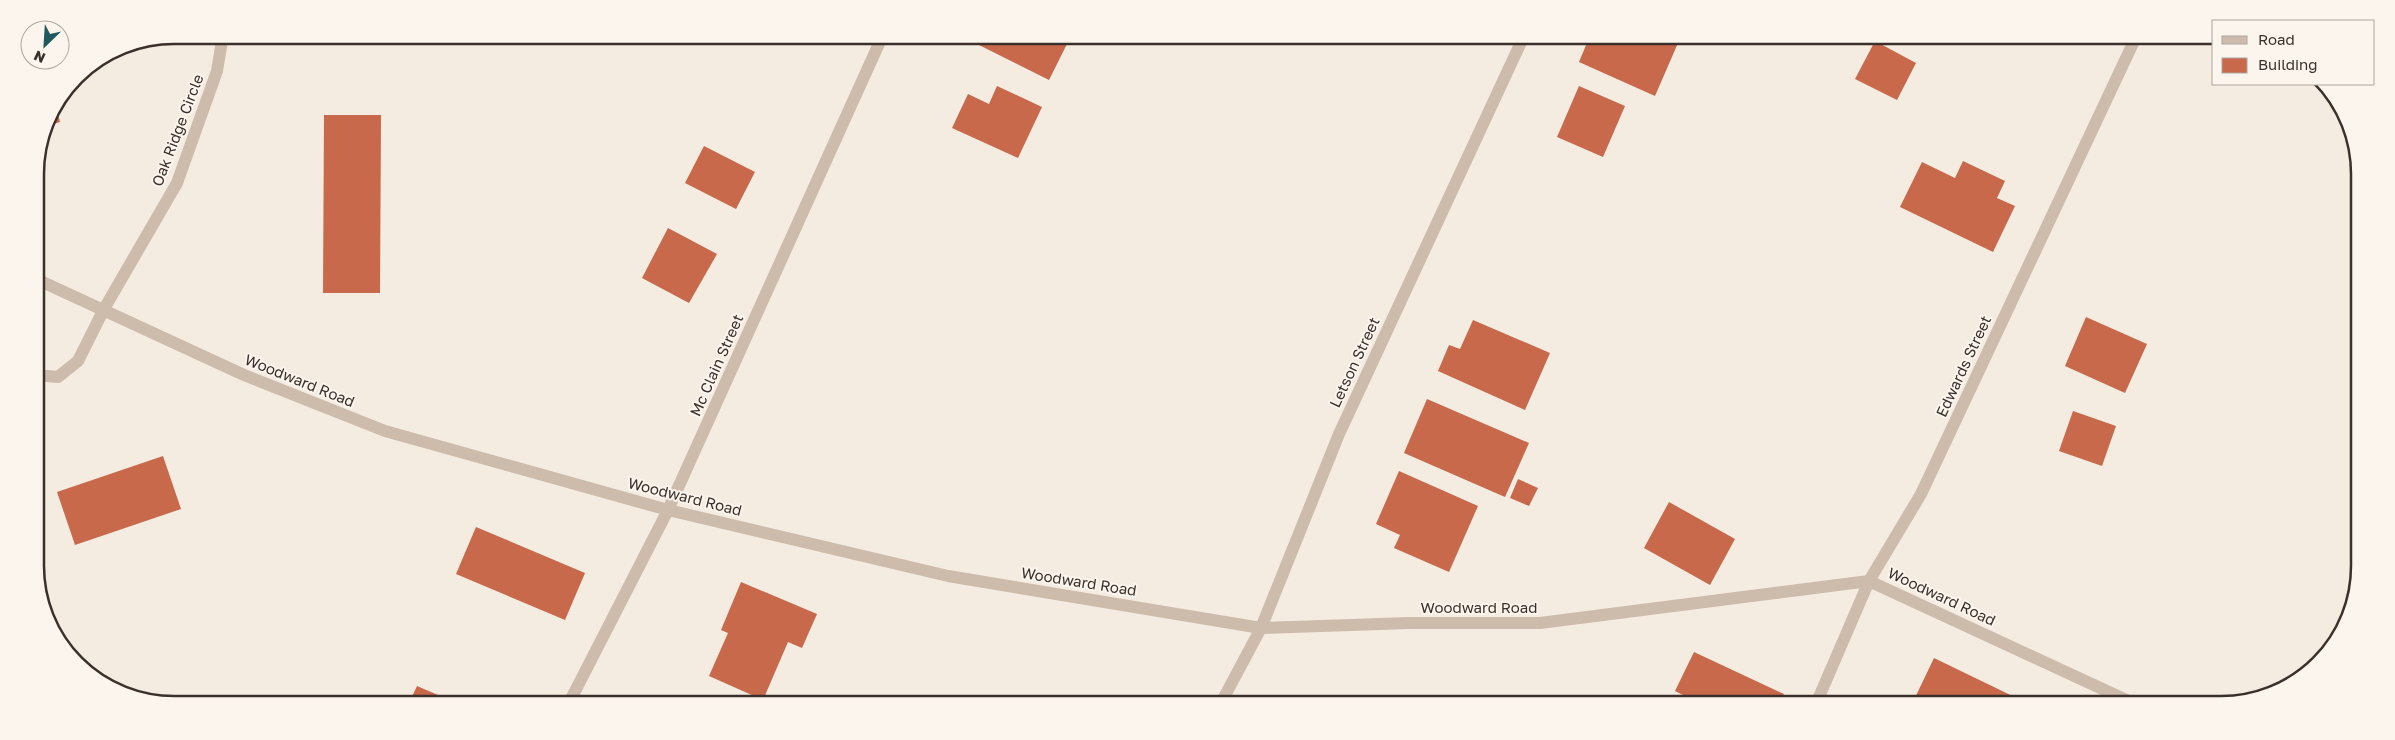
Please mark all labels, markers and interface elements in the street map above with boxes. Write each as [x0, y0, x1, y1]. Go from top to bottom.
north arrow [20, 20, 70, 70]
legend [2212, 20, 2375, 85]
text: Road [2258, 30, 2295, 48]
text: N [31, 47, 48, 67]
text: Building [2258, 55, 2318, 73]
street label: Oak Ridge Circle [147, 71, 207, 188]
street label: Mc Clain Street [685, 311, 747, 419]
street label: Edwards Street [1932, 313, 1994, 419]
street label: Letson Street [1325, 314, 1383, 410]
street label: Woodward Road [242, 350, 358, 410]
street label: Woodward Road [626, 473, 744, 519]
street label: Woodward Road [1020, 563, 1138, 599]
street label: Woodward Road [1885, 563, 1999, 629]
street label: Woodward Road [1421, 598, 1537, 616]

